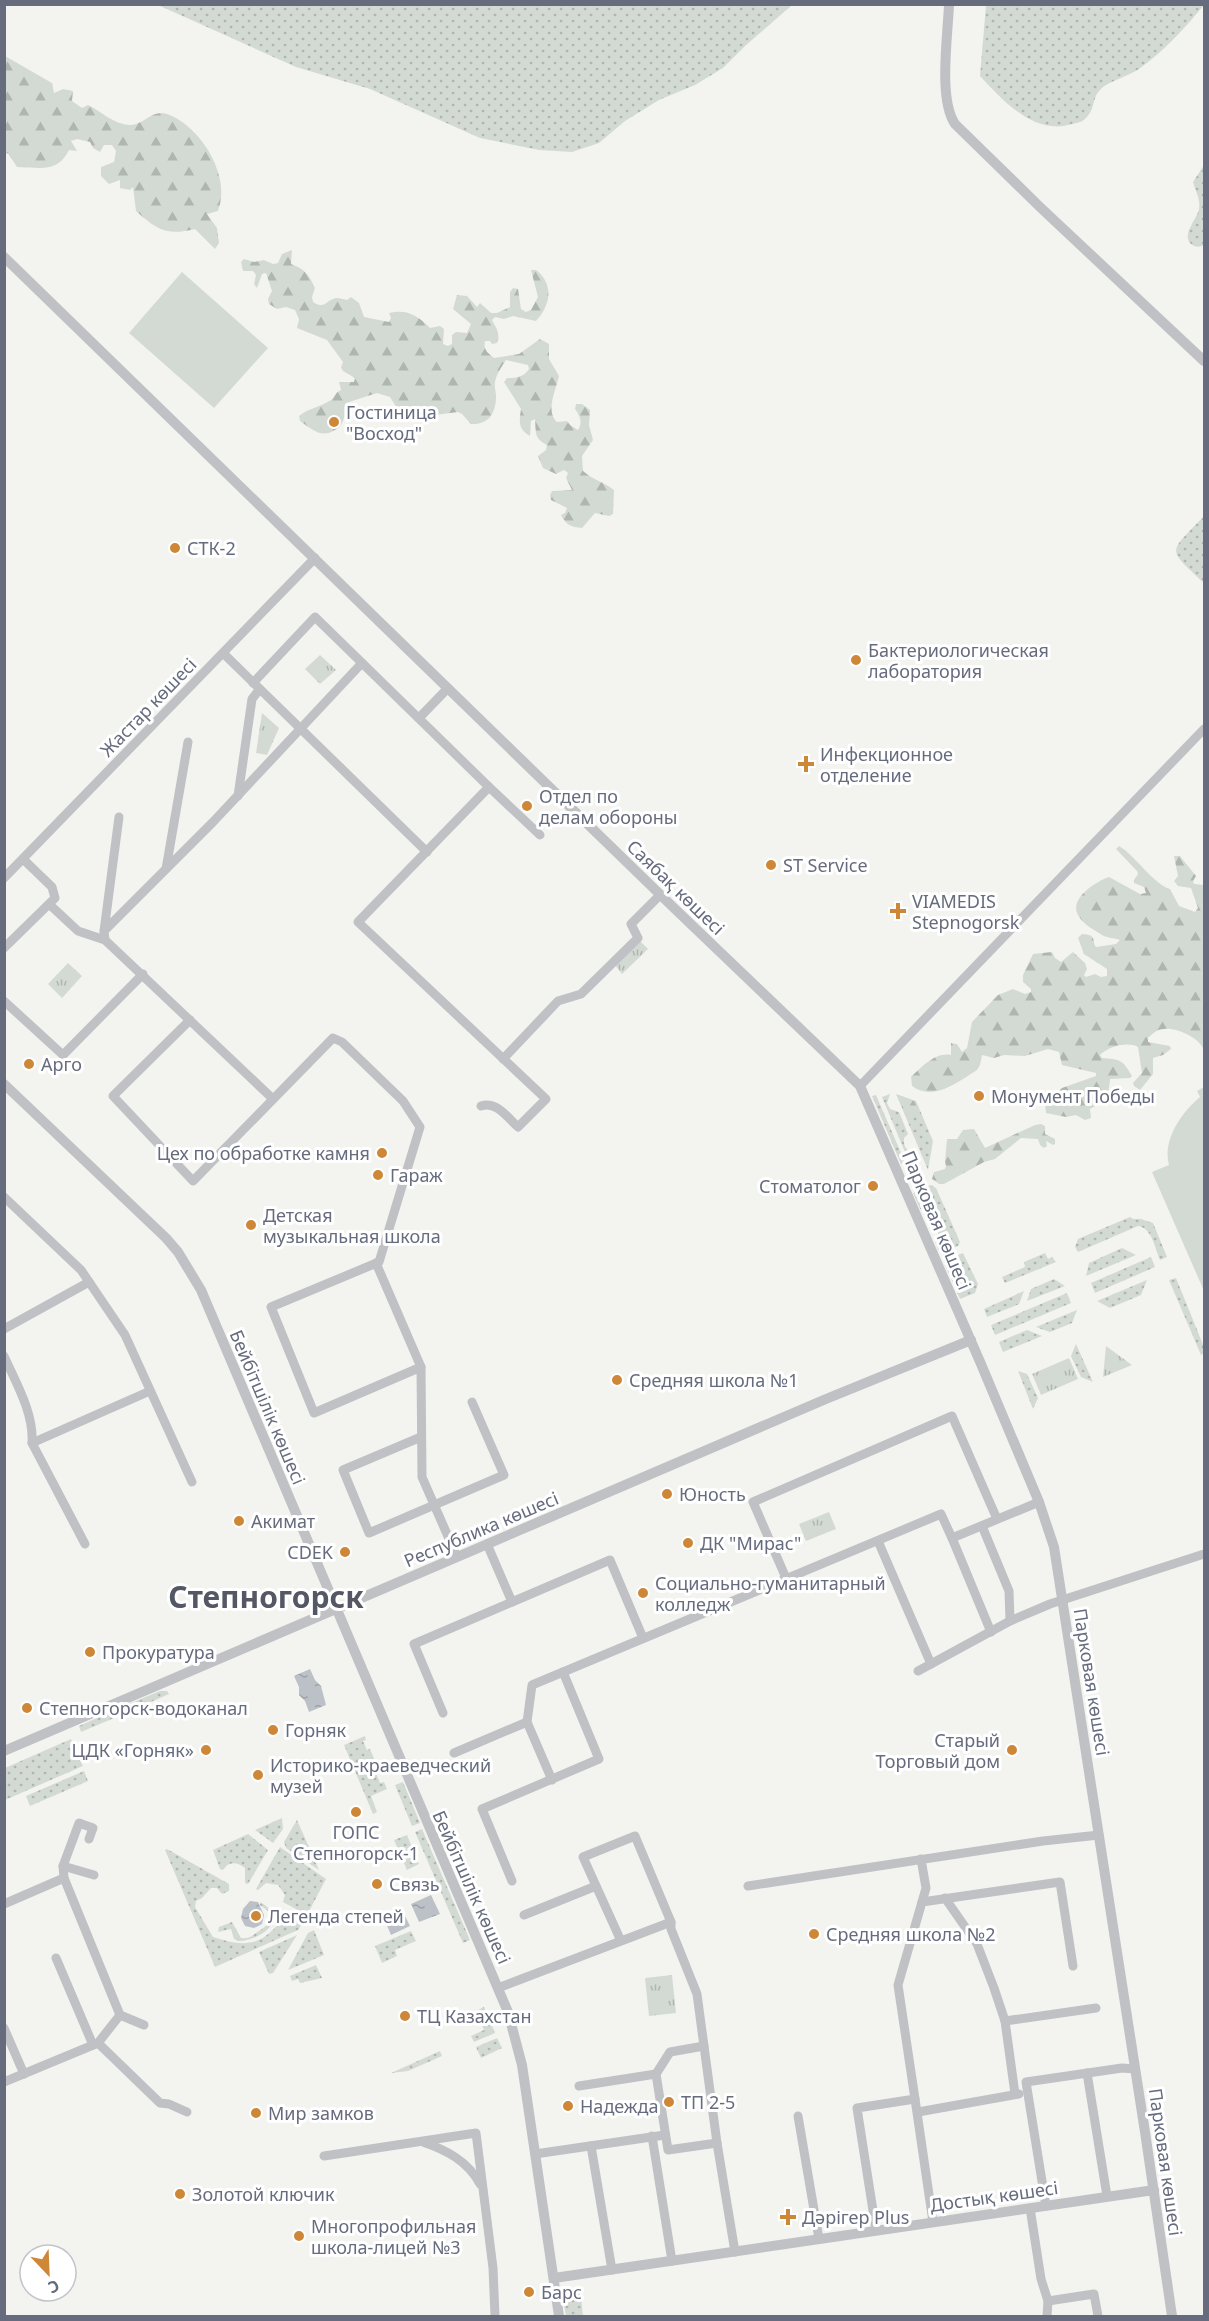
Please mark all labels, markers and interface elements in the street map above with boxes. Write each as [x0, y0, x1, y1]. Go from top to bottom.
place label: Гостиница "Восход" [346, 400, 437, 445]
marker: Гостиница "Восход" [327, 415, 341, 429]
place label: СТК-2 [187, 536, 236, 560]
marker: СТК-2 [168, 541, 182, 555]
place label: Бактериологическая лаборатория [868, 638, 1049, 683]
street label: Жастар көшесі [95, 652, 201, 762]
marker: Бактериологическая лаборатория [849, 653, 863, 667]
place label: Инфекционное отделение [820, 742, 953, 787]
marker: Инфекционное отделение [797, 755, 815, 773]
place label: Отдел по делам обороны [539, 784, 677, 829]
marker: Отдел по делам обороны [520, 799, 534, 813]
street label: Саябақ көшесі [622, 834, 730, 940]
place label: ST Service [783, 853, 868, 877]
marker: ST Service [764, 858, 778, 872]
place label: VIAMEDIS Stepnogorsk [912, 889, 1020, 934]
marker: VIAMEDIS Stepnogorsk [889, 902, 907, 920]
place label: Арго [41, 1052, 82, 1076]
marker: Арго [22, 1057, 36, 1071]
place label: Монумент Победы [991, 1084, 1155, 1108]
marker: Монумент Победы [972, 1089, 986, 1103]
place label: Цех по обработке камня [157, 1141, 370, 1165]
marker: Цех по обработке камня [375, 1146, 389, 1160]
street label: Парковая көшесі [897, 1147, 977, 1293]
place label: Гараж [390, 1163, 443, 1187]
marker: Гараж [371, 1168, 385, 1182]
place label: Стоматолог [759, 1174, 861, 1198]
marker: Стоматолог [866, 1179, 880, 1193]
place label: Детская музыкальная школа [263, 1203, 441, 1248]
marker: Детская музыкальная школа [244, 1218, 258, 1232]
street label: Бейбітшілік көшесі [225, 1326, 311, 1488]
place label: Средняя школа №1 [629, 1368, 799, 1392]
marker: Средняя школа №1 [610, 1373, 624, 1387]
place label: Юность [679, 1482, 746, 1506]
street label: Республика көшесі [400, 1486, 562, 1572]
marker: Юность [660, 1487, 674, 1501]
place label: Акимат [251, 1509, 316, 1533]
marker: Акимат [232, 1514, 246, 1528]
place label: ДК "Мирас" [700, 1531, 801, 1555]
marker: ДК "Мирас" [681, 1536, 695, 1550]
place label: CDEK [287, 1540, 334, 1564]
marker: CDEK [338, 1545, 352, 1559]
place label: Социально-гуманитарный колледж [655, 1571, 886, 1616]
district label: Степногорск [168, 1576, 364, 1617]
marker: Социально-гуманитарный колледж [636, 1586, 650, 1600]
street label: Парковая көшесі [1069, 1607, 1115, 1757]
place label: Прокуратура [102, 1640, 215, 1664]
marker: Прокуратура [83, 1645, 97, 1659]
place label: Степногорск-водоканал [39, 1696, 248, 1720]
marker: Степногорск-водоканал [20, 1701, 34, 1715]
place label: Горняк [285, 1718, 347, 1742]
marker: Горняк [266, 1723, 280, 1737]
place label: Старый Торговый дом [876, 1728, 1000, 1773]
place label: ЦДК «Горняк» [72, 1738, 194, 1762]
marker: ЦДК «Горняк» [199, 1743, 213, 1757]
marker: Старый Торговый дом [1005, 1743, 1019, 1757]
place label: Историко-краеведческий музей [270, 1753, 491, 1798]
marker: Историко-краеведческий музей [251, 1768, 265, 1782]
marker: ГОПС Степногорск-1 [349, 1805, 363, 1819]
street label: Бейбітшілік көшесі [427, 1806, 517, 1968]
place label: ГОПС Степногорск-1 [293, 1820, 419, 1865]
place label: Связь [389, 1872, 440, 1896]
marker: Связь [370, 1877, 384, 1891]
place label: Легенда степей [268, 1904, 404, 1928]
marker: Легенда степей [249, 1909, 263, 1923]
place label: Средняя школа №2 [826, 1922, 996, 1946]
marker: Средняя школа №2 [807, 1927, 821, 1941]
place label: ТЦ Казахстан [417, 2004, 532, 2028]
marker: ТЦ Казахстан [398, 2009, 412, 2023]
street label: Парковая көшесі [1144, 2087, 1188, 2237]
place label: ТП 2-5 [681, 2090, 735, 2114]
place label: Надежда [580, 2094, 658, 2118]
marker: ТП 2-5 [662, 2095, 676, 2109]
marker: Надежда [561, 2099, 575, 2113]
place label: Мир замков [268, 2101, 374, 2125]
marker: Мир замков [249, 2106, 263, 2120]
street label: Достық көшесі [928, 2175, 1060, 2217]
place label: Золотой ключик [192, 2182, 335, 2206]
marker: Золотой ключик [173, 2187, 187, 2201]
place label: Дәрігер Plus [802, 2205, 909, 2229]
marker: Дәрігер Plus [779, 2208, 797, 2226]
place label: Многопрофильная школа-лицей №3 [311, 2214, 476, 2259]
marker: Многопрофильная школа-лицей №3 [292, 2229, 306, 2243]
north arrow [18, 2243, 78, 2303]
text: С [45, 2275, 63, 2299]
place label: Барс [541, 2280, 582, 2304]
marker: Барс [522, 2285, 536, 2299]

